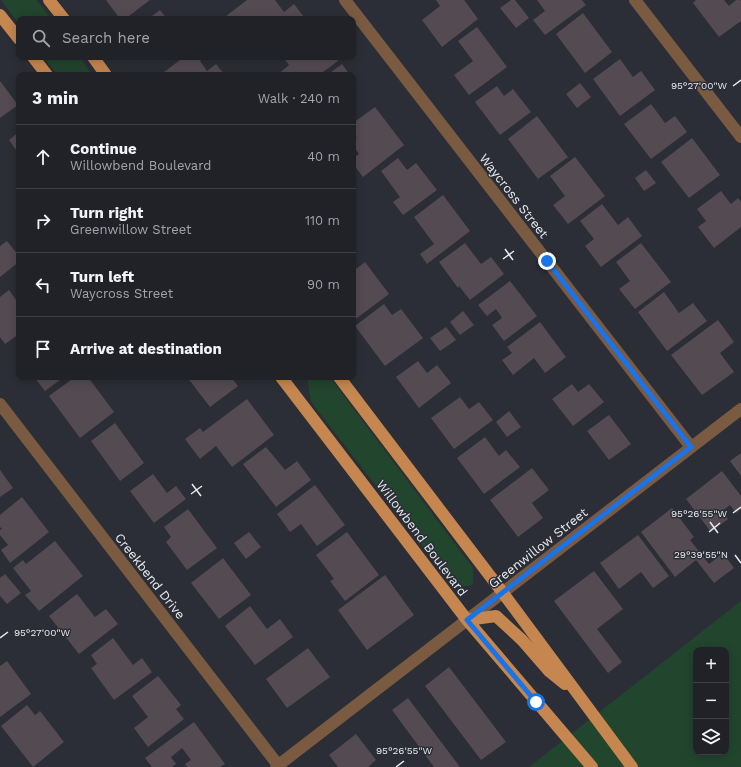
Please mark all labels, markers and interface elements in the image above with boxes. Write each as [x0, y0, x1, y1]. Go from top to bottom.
search box [16, 16, 356, 60]
icon: search [30, 27, 52, 49]
text: Search here [62, 29, 150, 47]
text: 95°27'00"W [671, 80, 728, 91]
text: 3 min [32, 88, 78, 108]
text: Walk · 240 m [258, 91, 340, 106]
text: Continue [70, 140, 137, 158]
icon: ahead [32, 146, 54, 168]
text: 40 m [307, 149, 340, 164]
street label: Waycross Street [476, 151, 552, 242]
text: Willowbend Boulevard [70, 158, 211, 173]
text: Turn right [70, 204, 143, 222]
icon: right [32, 210, 54, 232]
text: 110 m [305, 213, 340, 228]
text: Greenwillow Street [70, 222, 191, 237]
route end [538, 252, 556, 270]
text: Turn left [70, 268, 134, 286]
icon: left [32, 274, 54, 296]
text: 90 m [307, 277, 340, 292]
text: Waycross Street [70, 286, 173, 301]
icon: arrive [32, 338, 54, 360]
text: Arrive at destination [70, 340, 222, 358]
street label: Willowbend Boulevard [373, 477, 471, 599]
street label: Greenwillow Street [486, 504, 591, 591]
text: 95°26'55"W [671, 508, 727, 519]
street label: Creekbend Drive [112, 530, 188, 622]
text: 29°39'55"N [674, 549, 728, 560]
text: 95°27'00"W [14, 627, 71, 638]
map controls [693, 647, 729, 755]
button: + [693, 647, 729, 683]
button: − [693, 683, 729, 719]
route start [527, 693, 545, 711]
button: layers [693, 719, 729, 755]
text: 95°26'55"W [376, 745, 432, 756]

